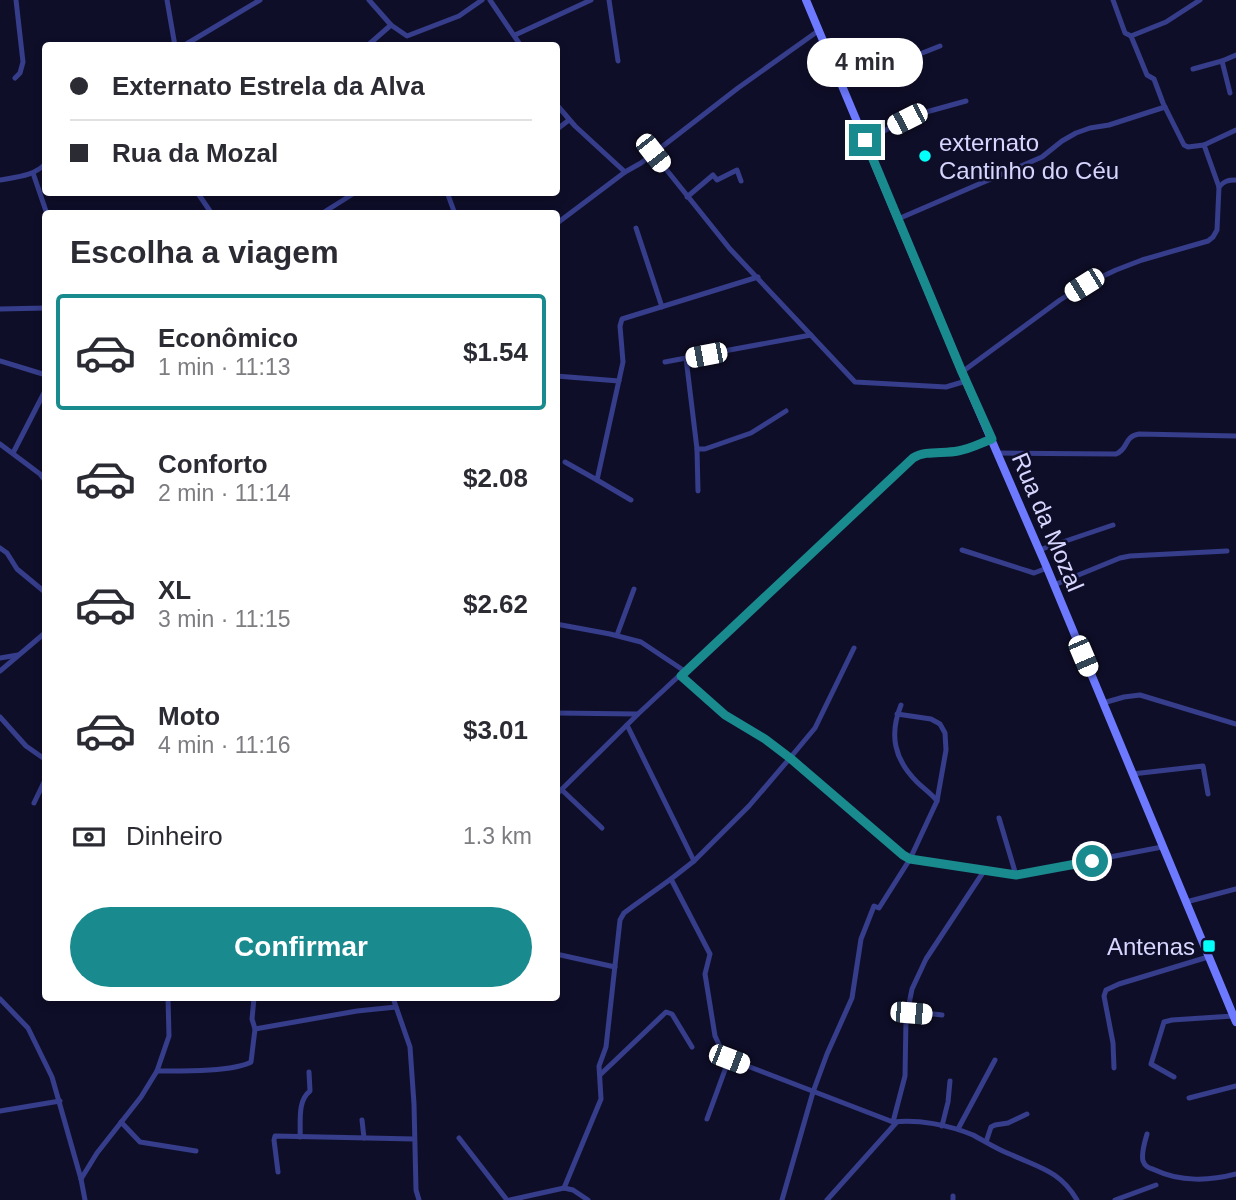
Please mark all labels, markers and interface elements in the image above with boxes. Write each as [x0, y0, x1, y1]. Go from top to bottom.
callout: 4 min [807, 38, 923, 88]
text: 4 min [835, 49, 895, 75]
text: Externato Estrela da Alva [112, 71, 425, 101]
car [884, 100, 931, 138]
route end [849, 124, 881, 156]
place label: externato Cantinho do Céu [939, 129, 1119, 184]
car [632, 130, 675, 176]
text: Rua da Mozal [112, 138, 278, 168]
marker: externato Cantinho do Céu [917, 148, 933, 164]
text: Escolha a viagem [70, 234, 339, 270]
car [1061, 265, 1108, 305]
icon: car [74, 321, 137, 384]
text: Econômico [158, 323, 298, 353]
text: $1.54 [463, 337, 528, 367]
car [684, 341, 729, 369]
text: 1 min · 11:13 [158, 354, 291, 380]
icon: car [74, 447, 137, 510]
text: Conforto [158, 449, 268, 479]
street label: Rua da Mozal [1007, 449, 1089, 595]
text: $2.08 [463, 463, 528, 493]
text: 2 min · 11:14 [158, 480, 291, 506]
icon: car [74, 573, 137, 636]
text: XL [158, 575, 191, 605]
text: $2.62 [463, 589, 528, 619]
text: 3 min · 11:15 [158, 606, 291, 632]
car [1066, 633, 1101, 679]
icon: car [74, 699, 137, 762]
text: Moto [158, 701, 220, 731]
text: $3.01 [463, 715, 528, 745]
text: 4 min · 11:16 [158, 732, 291, 758]
icon: cash [70, 818, 108, 856]
text: Dinheiro [126, 821, 223, 851]
text: 1.3 km [463, 823, 532, 849]
route start [1076, 845, 1108, 877]
button: Confirmar [70, 907, 532, 987]
place label: Antenas [1107, 933, 1195, 960]
marker: Antenas [1201, 938, 1217, 954]
car [890, 1001, 933, 1025]
car [706, 1042, 753, 1076]

